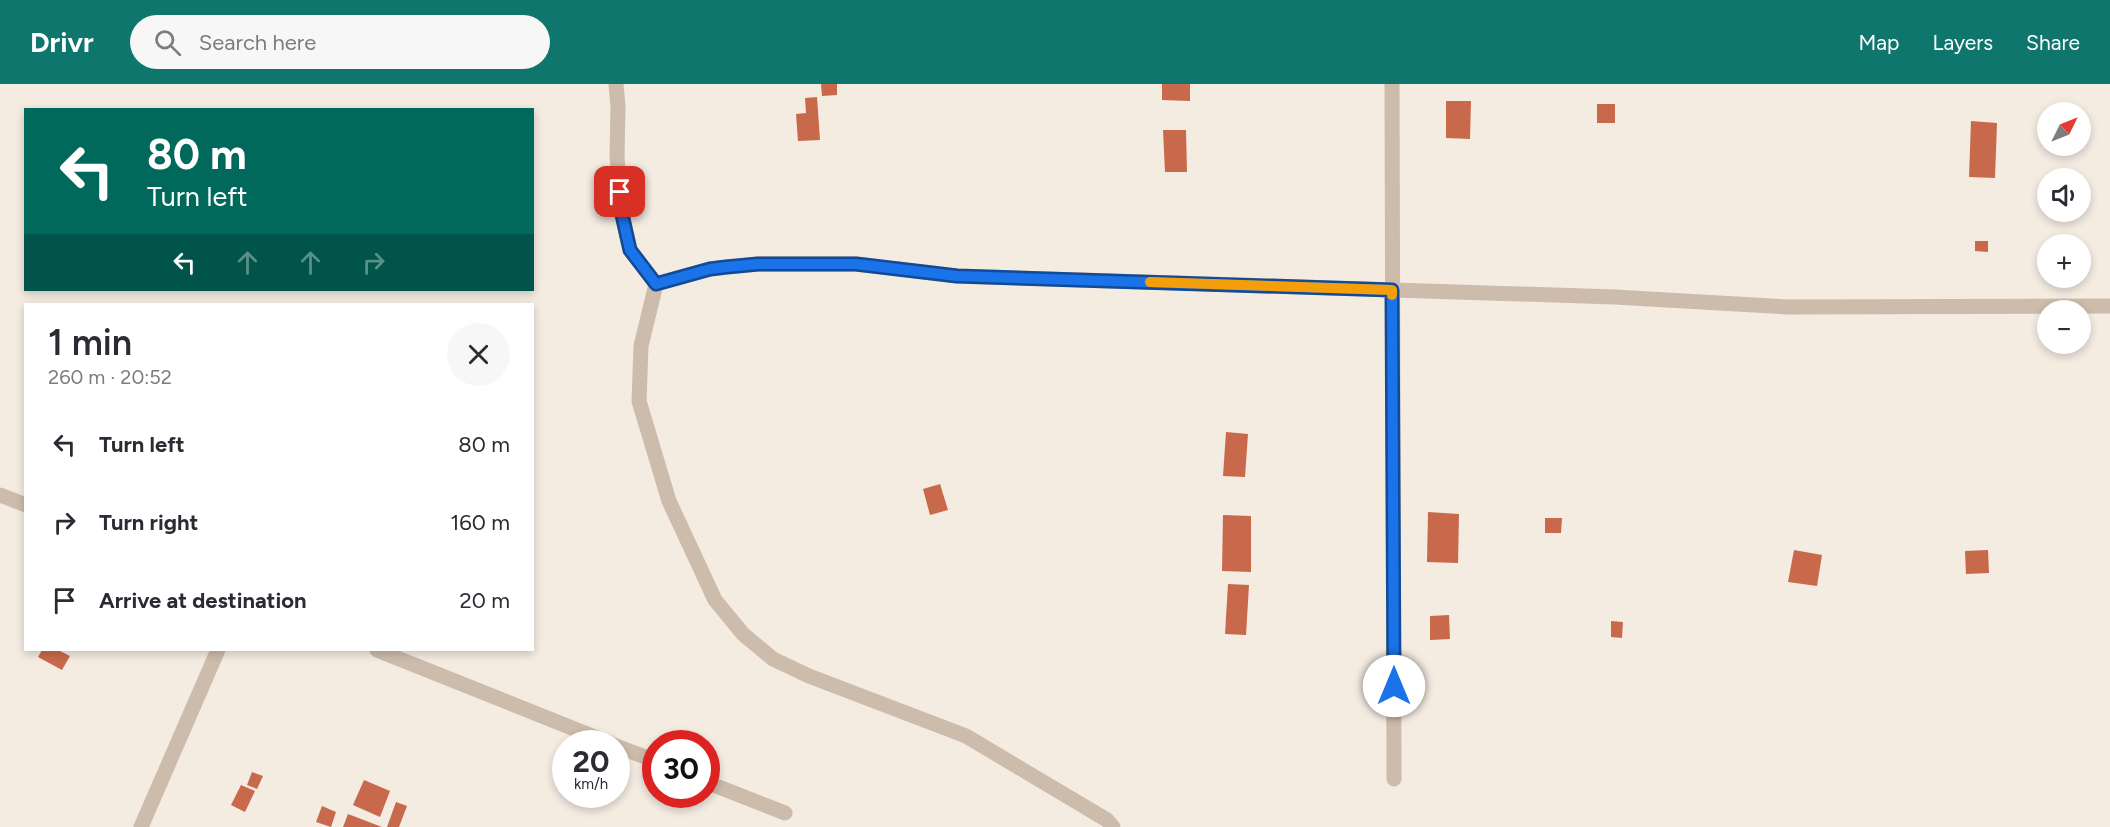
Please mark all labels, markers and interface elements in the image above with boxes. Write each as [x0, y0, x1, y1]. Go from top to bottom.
search box [130, 15, 550, 69]
text: Drivr [30, 25, 94, 59]
icon: search [151, 26, 184, 59]
text: Search here [199, 29, 316, 56]
text: Map [1859, 30, 1899, 55]
text: Layers [1932, 30, 1993, 55]
text: Share [2026, 30, 2080, 55]
north arrow [2037, 102, 2091, 156]
map controls [2037, 102, 2091, 354]
text: 80 m [147, 129, 247, 180]
icon: left [48, 132, 126, 210]
pin [594, 166, 645, 217]
button: sound [2037, 168, 2091, 222]
icon: arrive [603, 175, 636, 208]
text: Turn left [147, 180, 247, 213]
button: + [2037, 234, 2091, 288]
icon: left [168, 246, 201, 279]
icon: ahead [231, 246, 264, 279]
icon: ahead [294, 246, 327, 279]
icon: right [357, 246, 390, 279]
button: − [2037, 300, 2091, 354]
text: 1 min [48, 321, 132, 364]
button: close [447, 323, 510, 386]
text: 260 m · 20:52 [48, 365, 172, 389]
icon: left [48, 428, 81, 461]
text: Turn left [99, 431, 185, 458]
text: 80 m [458, 431, 510, 458]
icon: right [48, 506, 81, 539]
text: Turn right [99, 509, 198, 536]
text: 160 m [450, 509, 510, 536]
icon: arrive [48, 584, 81, 617]
text: Arrive at destination [99, 587, 307, 614]
text: 20 m [459, 587, 510, 614]
position arrow [1362, 654, 1426, 718]
speed limit sign: 30 [642, 730, 720, 808]
text: 20 [573, 743, 609, 780]
text: km/h [574, 775, 608, 793]

